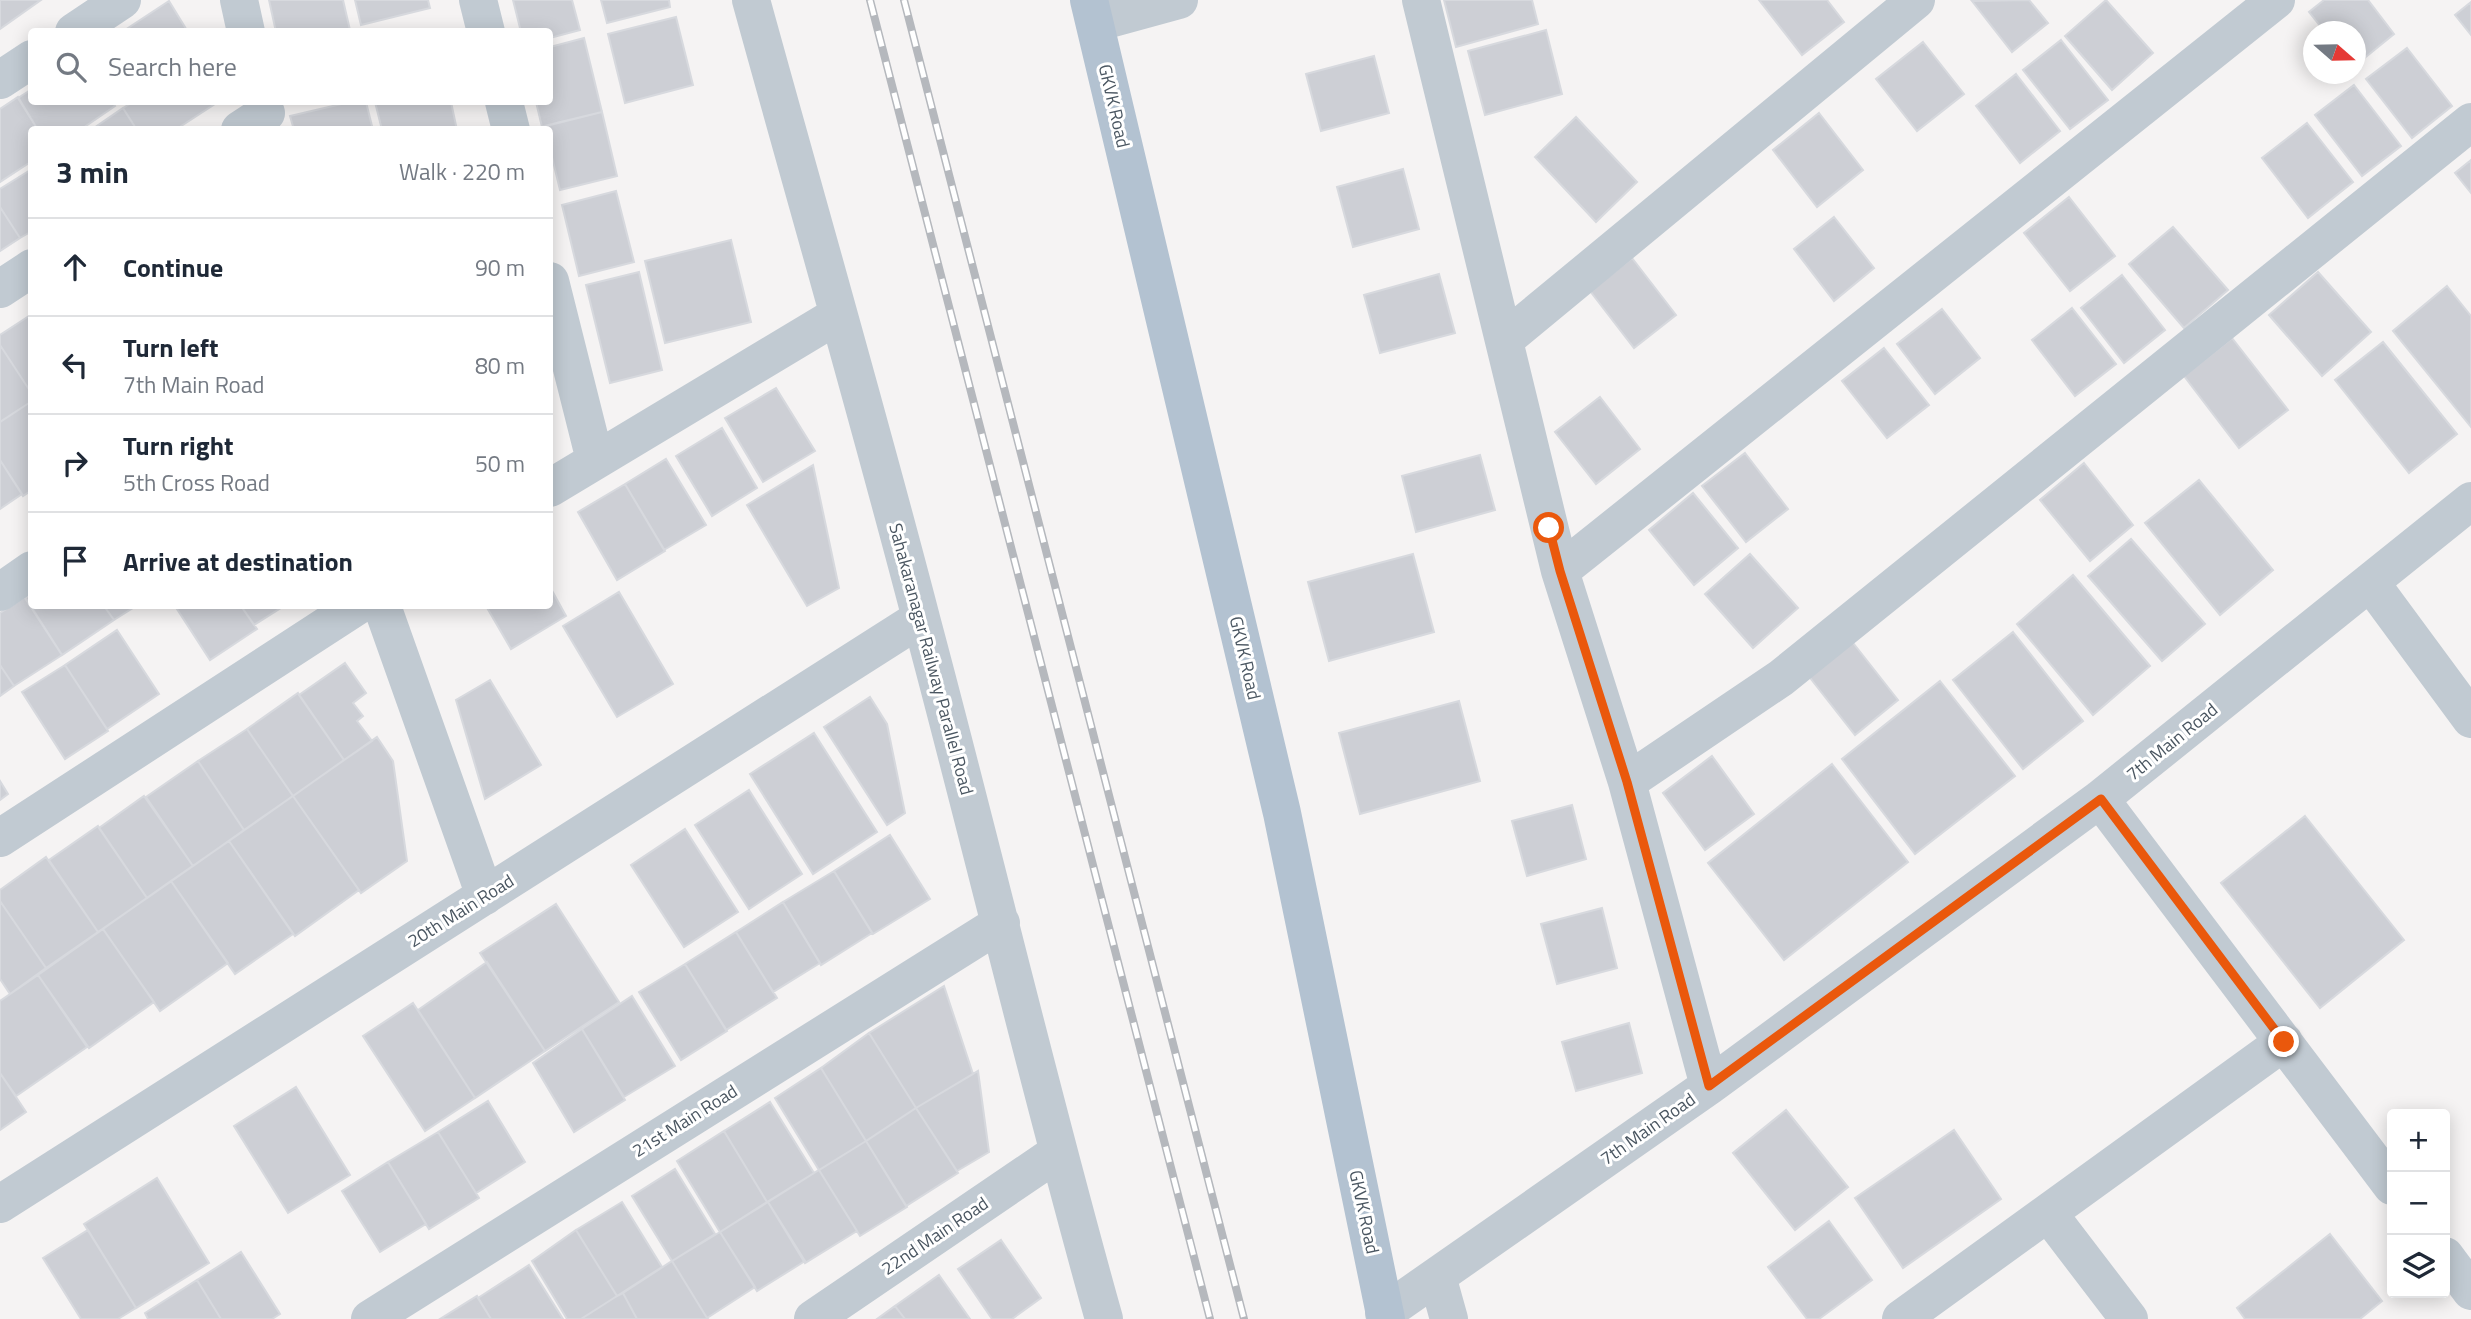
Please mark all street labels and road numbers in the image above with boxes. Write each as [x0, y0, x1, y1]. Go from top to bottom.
street label: GKVK Road [1092, 61, 1137, 150]
street label: Sahakaranagar Railway Parallel Road [882, 520, 981, 798]
street label: GKVK Road [1223, 613, 1268, 702]
street label: 7th Main Road [2120, 696, 2223, 787]
street label: 20th Main Road [402, 867, 519, 954]
street label: 21st Main Road [627, 1077, 743, 1164]
street label: 7th Main Road [1595, 1086, 1701, 1171]
street label: GKVK Road [1342, 1168, 1387, 1256]
street label: 22nd Main Road [876, 1190, 994, 1281]

